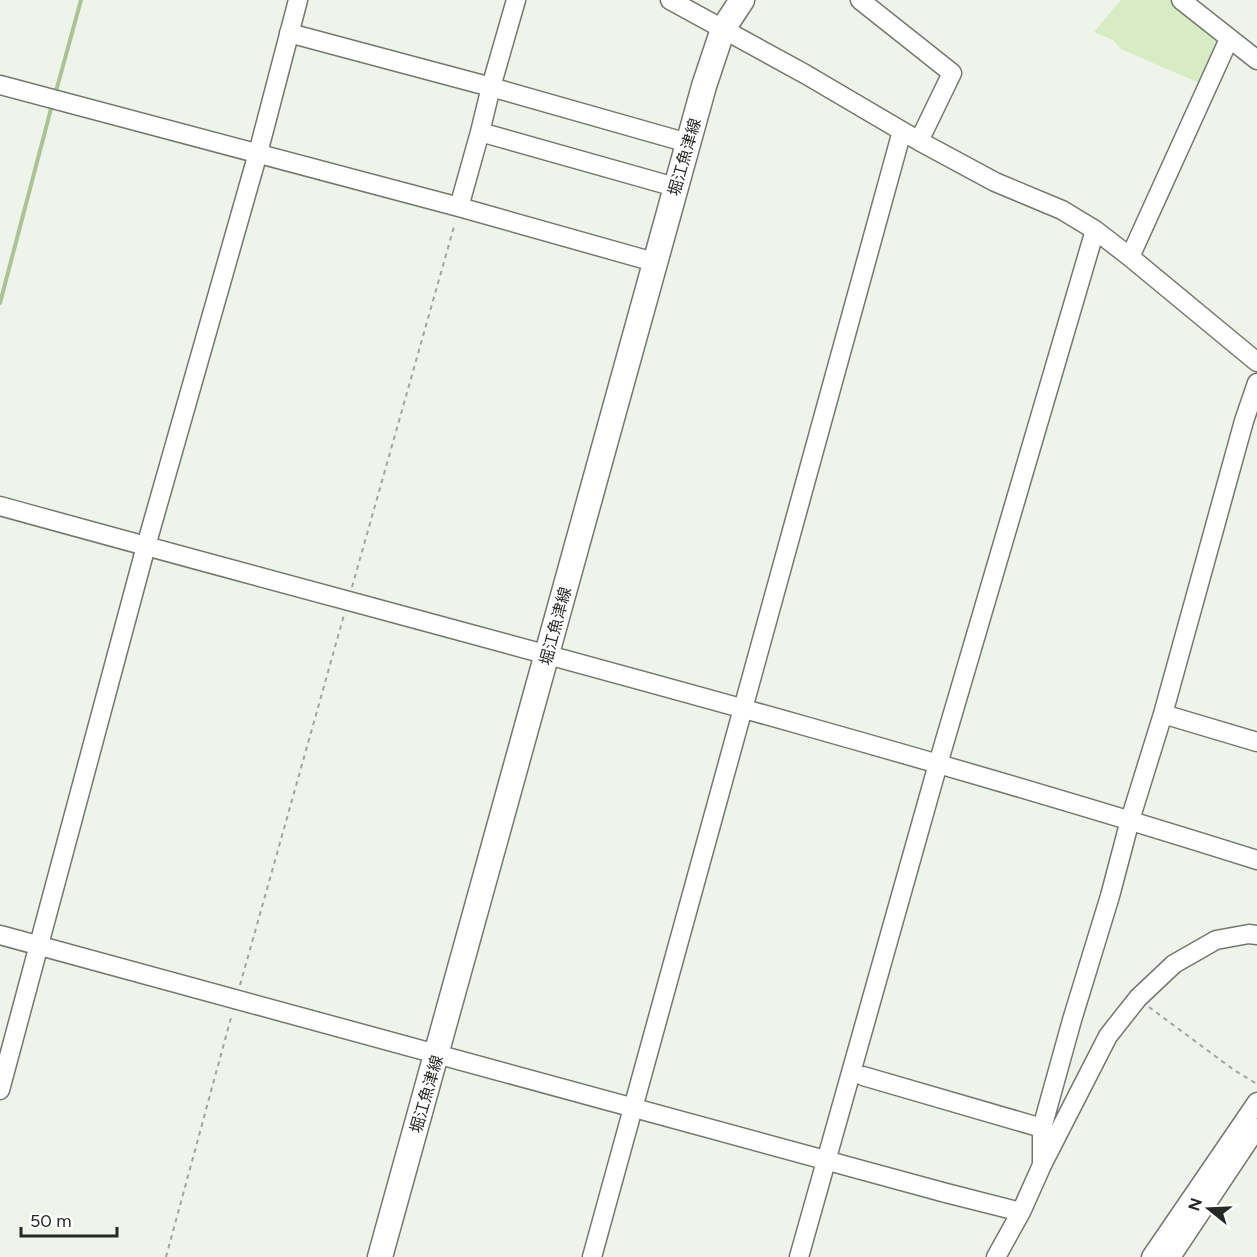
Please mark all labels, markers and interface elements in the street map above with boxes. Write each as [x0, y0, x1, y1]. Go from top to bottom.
street label: 堀江魚津線 [664, 116, 705, 198]
street label: 堀江魚津線 [536, 585, 575, 667]
street label: 堀江魚津線 [406, 1053, 447, 1135]
north arrow [1179, 1179, 1239, 1239]
text: N [1184, 1196, 1206, 1213]
scale bar [21, 1200, 117, 1238]
text: 50 m [30, 1210, 72, 1232]

